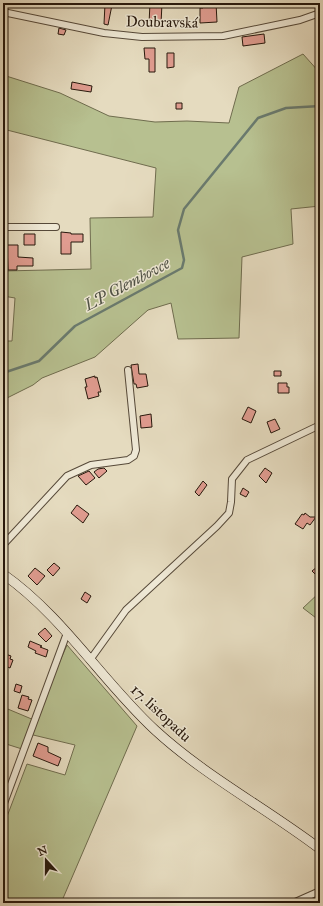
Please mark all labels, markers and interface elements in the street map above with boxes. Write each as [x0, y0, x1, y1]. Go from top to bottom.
street label: Doubravská [126, 12, 199, 32]
water label: LP Glembovce [80, 253, 174, 315]
street label: 17. listopadu [127, 680, 195, 746]
north arrow [26, 840, 66, 880]
text: N [36, 843, 50, 859]

